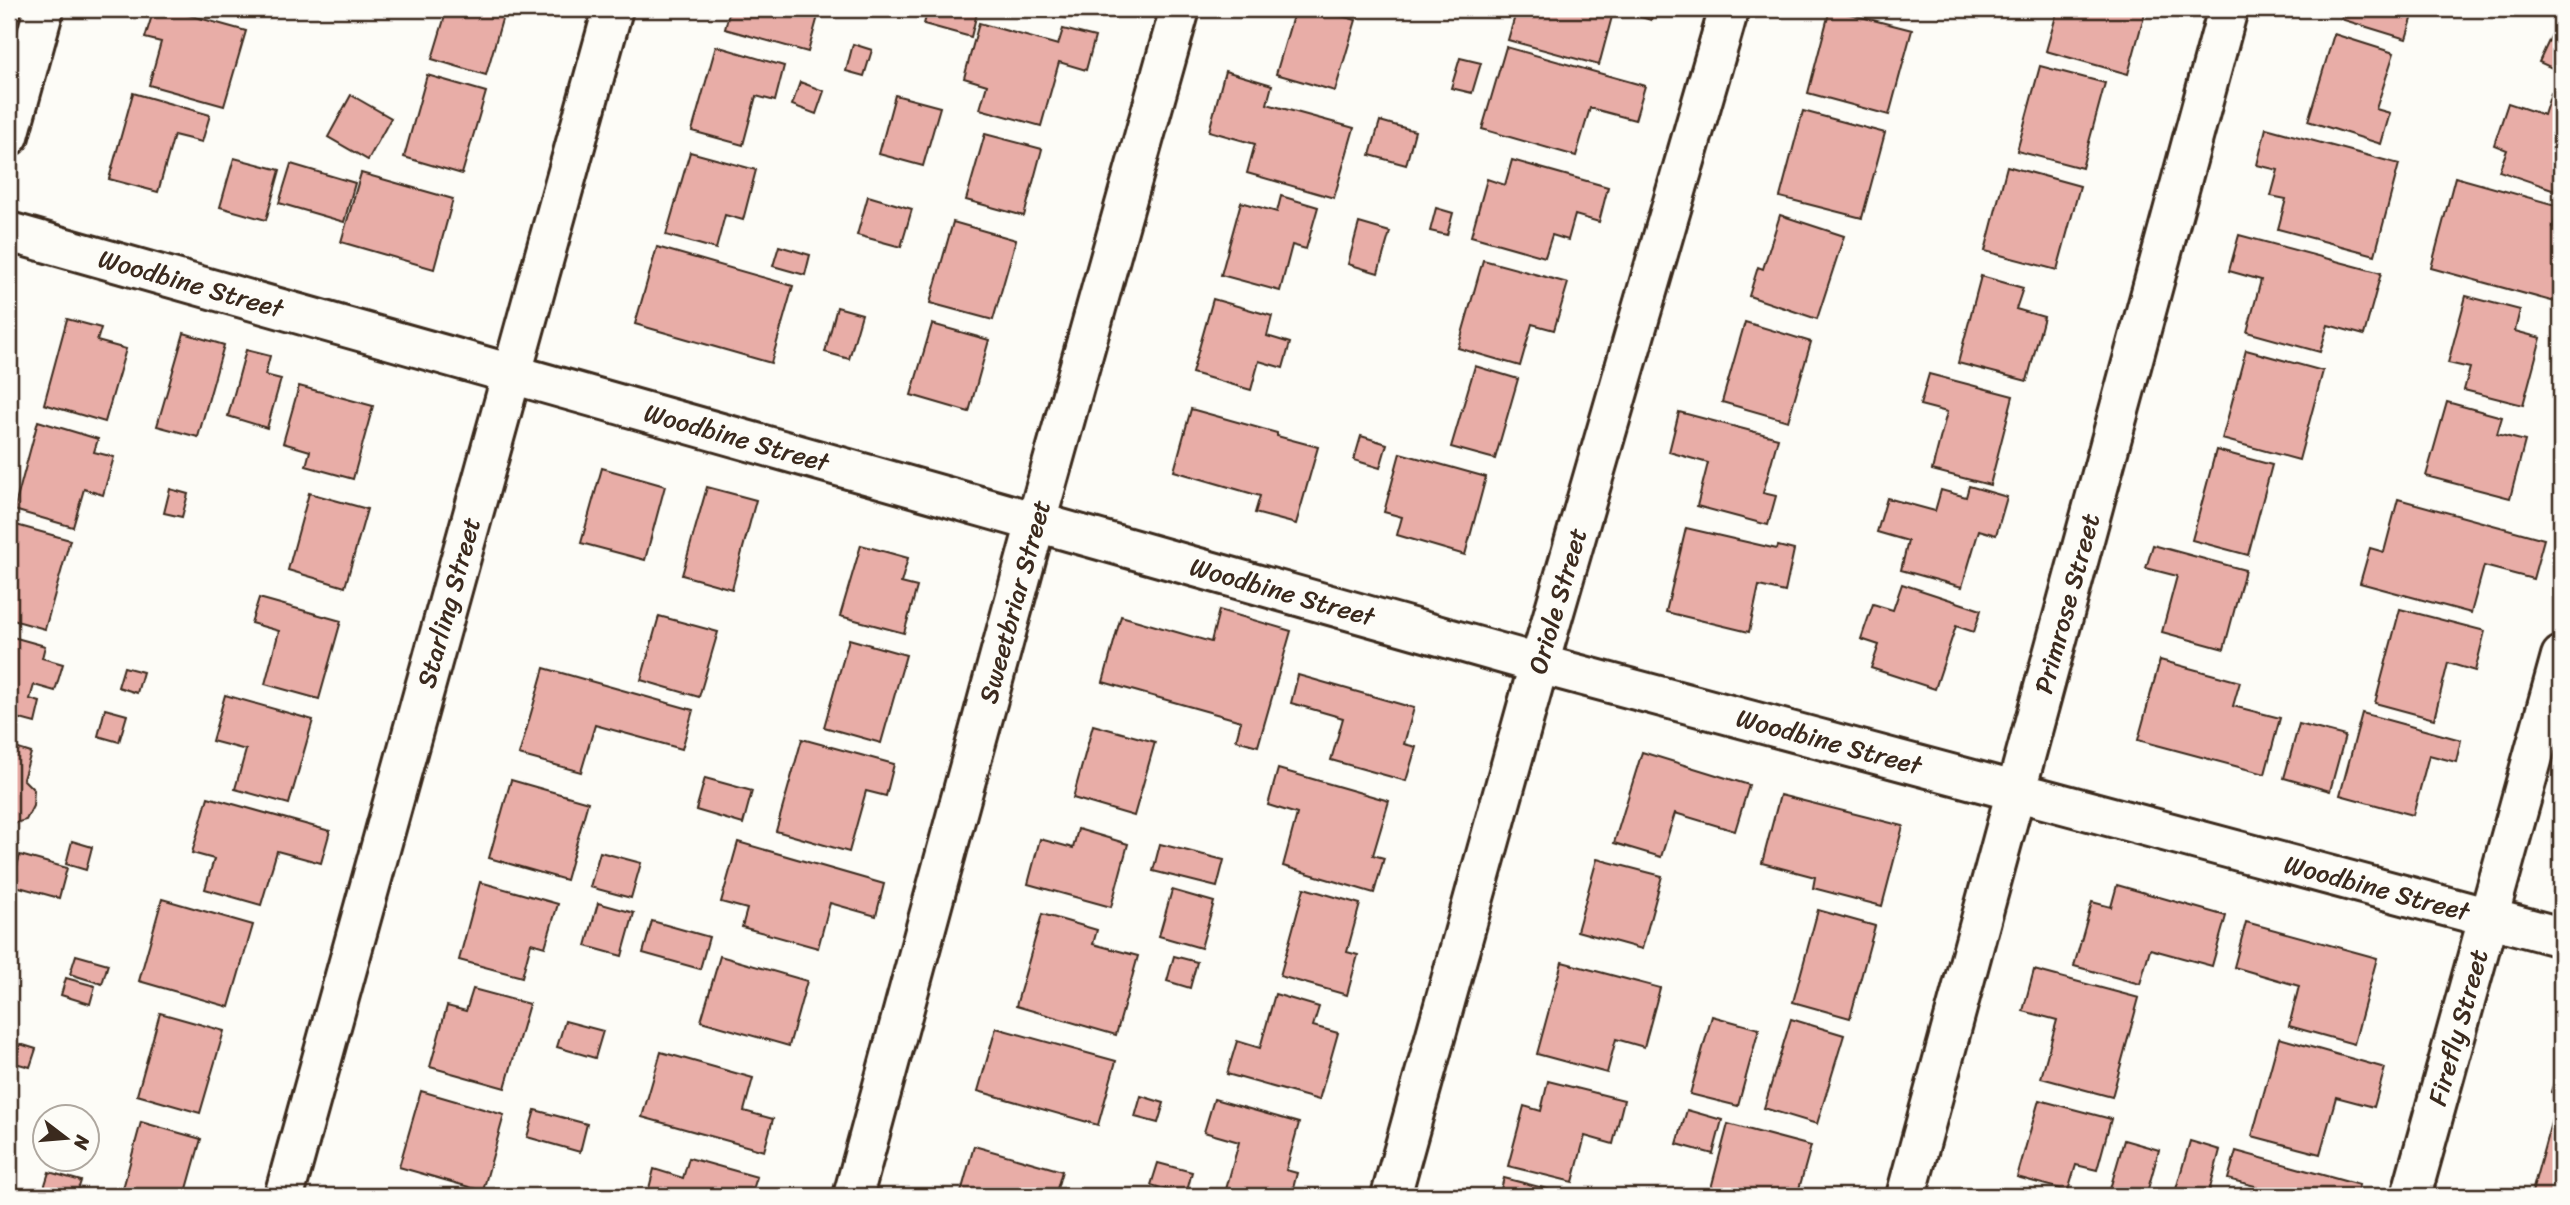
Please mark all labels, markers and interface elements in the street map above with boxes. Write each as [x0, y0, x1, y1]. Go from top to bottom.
street label: Woodbine Street [93, 235, 290, 332]
street label: Woodbine Street [639, 389, 836, 486]
street label: Sweetbriar Street [965, 494, 1064, 709]
street label: Primrose Street [2020, 508, 2113, 699]
street label: Starling Street [403, 512, 494, 693]
street label: Oriole Street [1514, 522, 1600, 679]
street label: Woodbine Street [1184, 544, 1382, 640]
street label: Woodbine Street [1731, 695, 1928, 789]
street label: Woodbine Street [2279, 841, 2476, 935]
street label: Firefly Street [2414, 944, 2502, 1111]
north arrow [32, 1104, 102, 1174]
text: N [64, 1131, 100, 1154]

